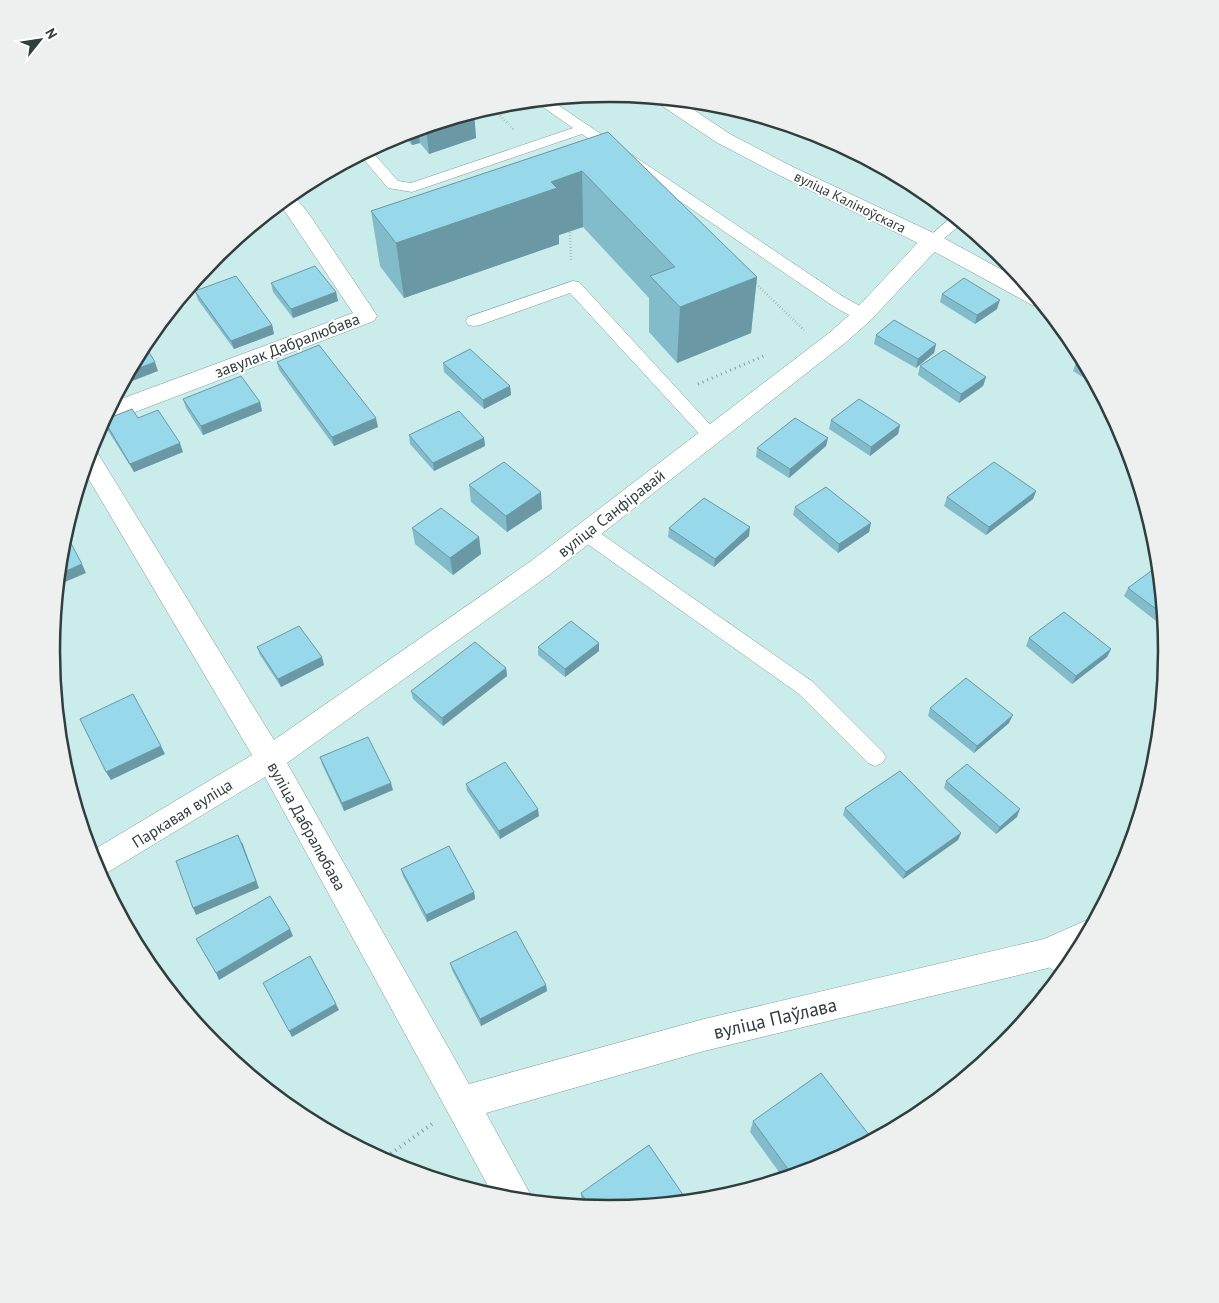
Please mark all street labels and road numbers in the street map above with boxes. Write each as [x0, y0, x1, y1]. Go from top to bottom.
street label: вуліца Каліноўскага [791, 167, 909, 237]
street label: завулак Дабралюбава [212, 308, 362, 382]
street label: вуліца Санфіравай [553, 465, 669, 561]
street label: вуліца Дабралюбава [263, 758, 351, 894]
street label: Паркавая вуліца [128, 774, 236, 852]
street label: вуліца Паўлава [711, 992, 839, 1044]

